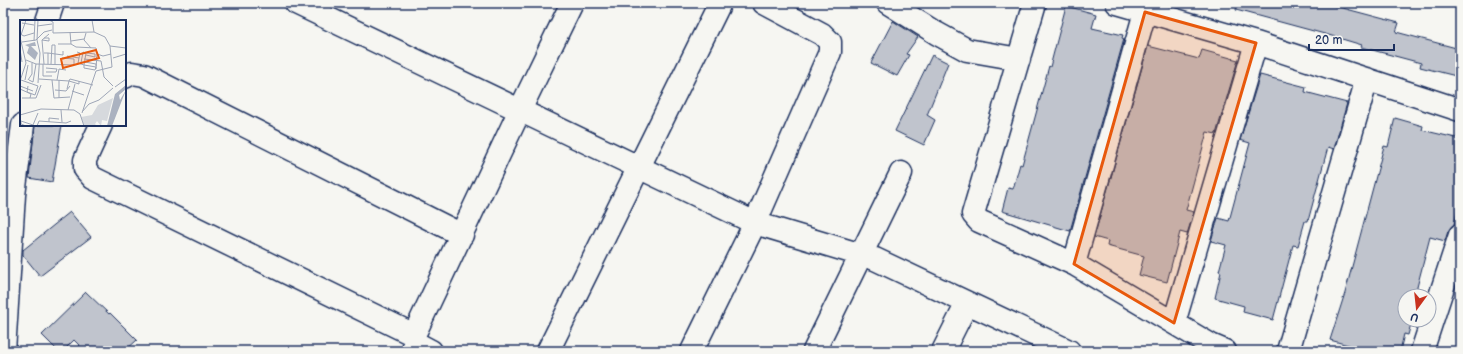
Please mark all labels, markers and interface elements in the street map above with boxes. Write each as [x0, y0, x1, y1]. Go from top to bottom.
inset map [20, 20, 126, 126]
scale bar [1309, 26, 1394, 52]
text: 20 m [1315, 33, 1342, 48]
north arrow [1397, 288, 1437, 328]
text: U [1409, 310, 1420, 324]

